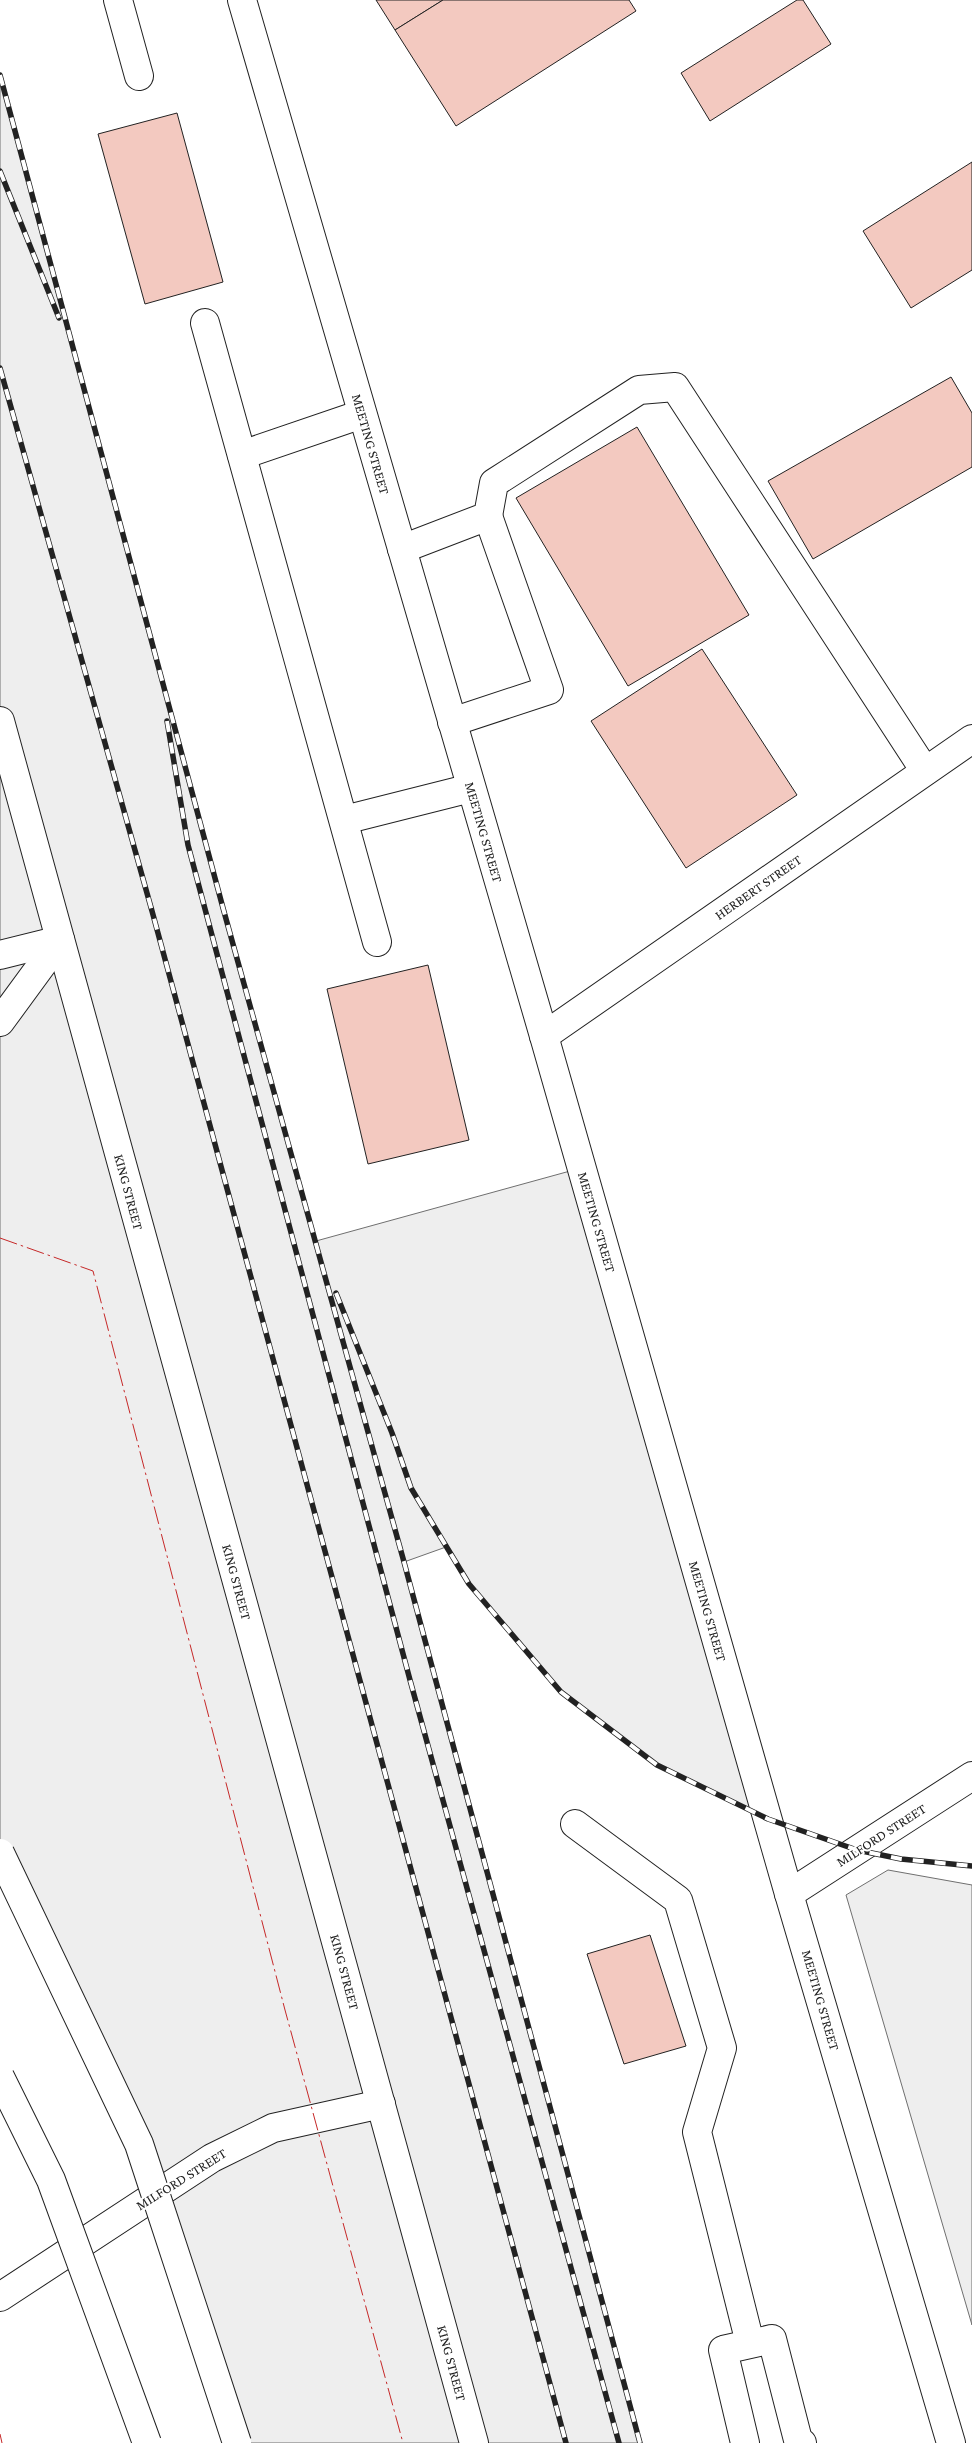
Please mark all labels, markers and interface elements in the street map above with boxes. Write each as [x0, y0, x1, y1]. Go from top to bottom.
street label: MEETING STREET [349, 392, 393, 497]
street label: MEETING STREET [462, 780, 506, 885]
street label: HERBERT STREET [712, 851, 805, 923]
street label: KING STREET [111, 1152, 147, 1232]
street label: MEETING STREET [575, 1170, 619, 1275]
street label: KING STREET [219, 1542, 255, 1622]
street label: MEETING STREET [686, 1559, 730, 1664]
street label: MILFORD STREET [833, 1800, 929, 1870]
street label: KING STREET [327, 1932, 363, 2012]
street label: MEETING STREET [799, 1948, 843, 2053]
street label: MILFORD STREET [133, 2145, 229, 2213]
street label: KING STREET [434, 2323, 470, 2403]

